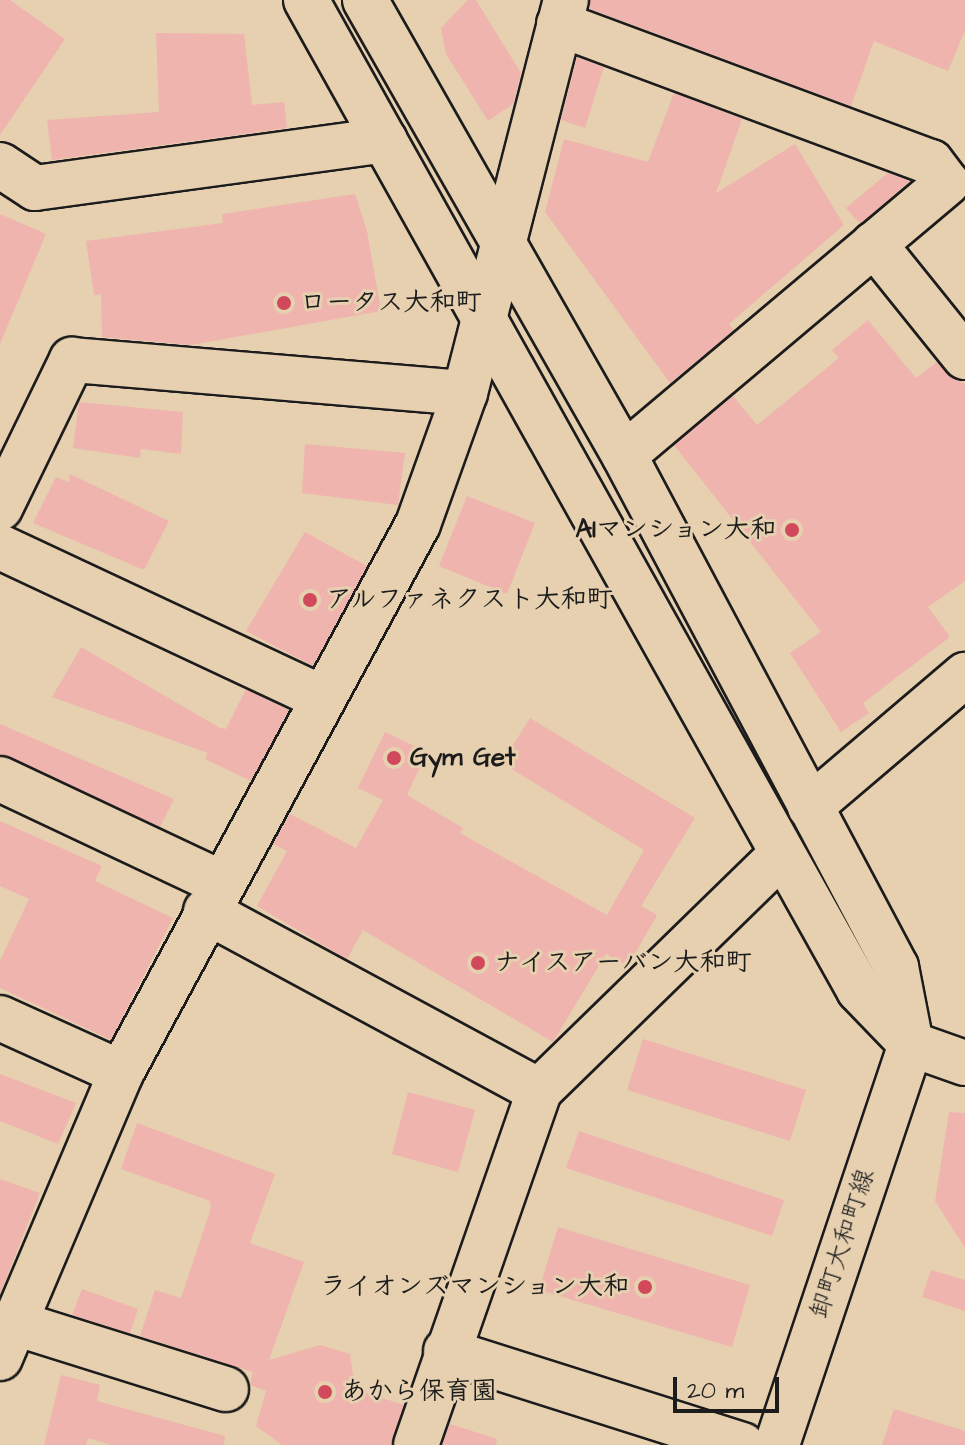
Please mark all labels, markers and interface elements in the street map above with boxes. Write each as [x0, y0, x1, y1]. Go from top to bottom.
place label: ロータス大和町 [300, 287, 482, 319]
marker: ロータス大和町 [275, 294, 293, 312]
place label: AIマンション大和 [573, 514, 776, 546]
marker: AIマンション大和 [783, 521, 801, 539]
place label: アルファネクスト大和町 [326, 584, 612, 616]
marker: アルファネクスト大和町 [301, 591, 319, 609]
place label: Gym Get [410, 742, 515, 774]
marker: Gym Get [385, 749, 403, 767]
place label: ナイスアーバン大和町 [494, 947, 753, 979]
marker: ナイスアーバン大和町 [469, 954, 487, 972]
street label: 卸町大和町線 [804, 1165, 882, 1323]
place label: ライオンズマンション大和 [317, 1271, 629, 1303]
marker: ライオンズマンション大和 [636, 1278, 654, 1296]
scale bar [677, 1361, 783, 1411]
text: 20 m [687, 1374, 744, 1408]
place label: あから保育園 [341, 1376, 497, 1408]
marker: あから保育園 [316, 1383, 334, 1401]

